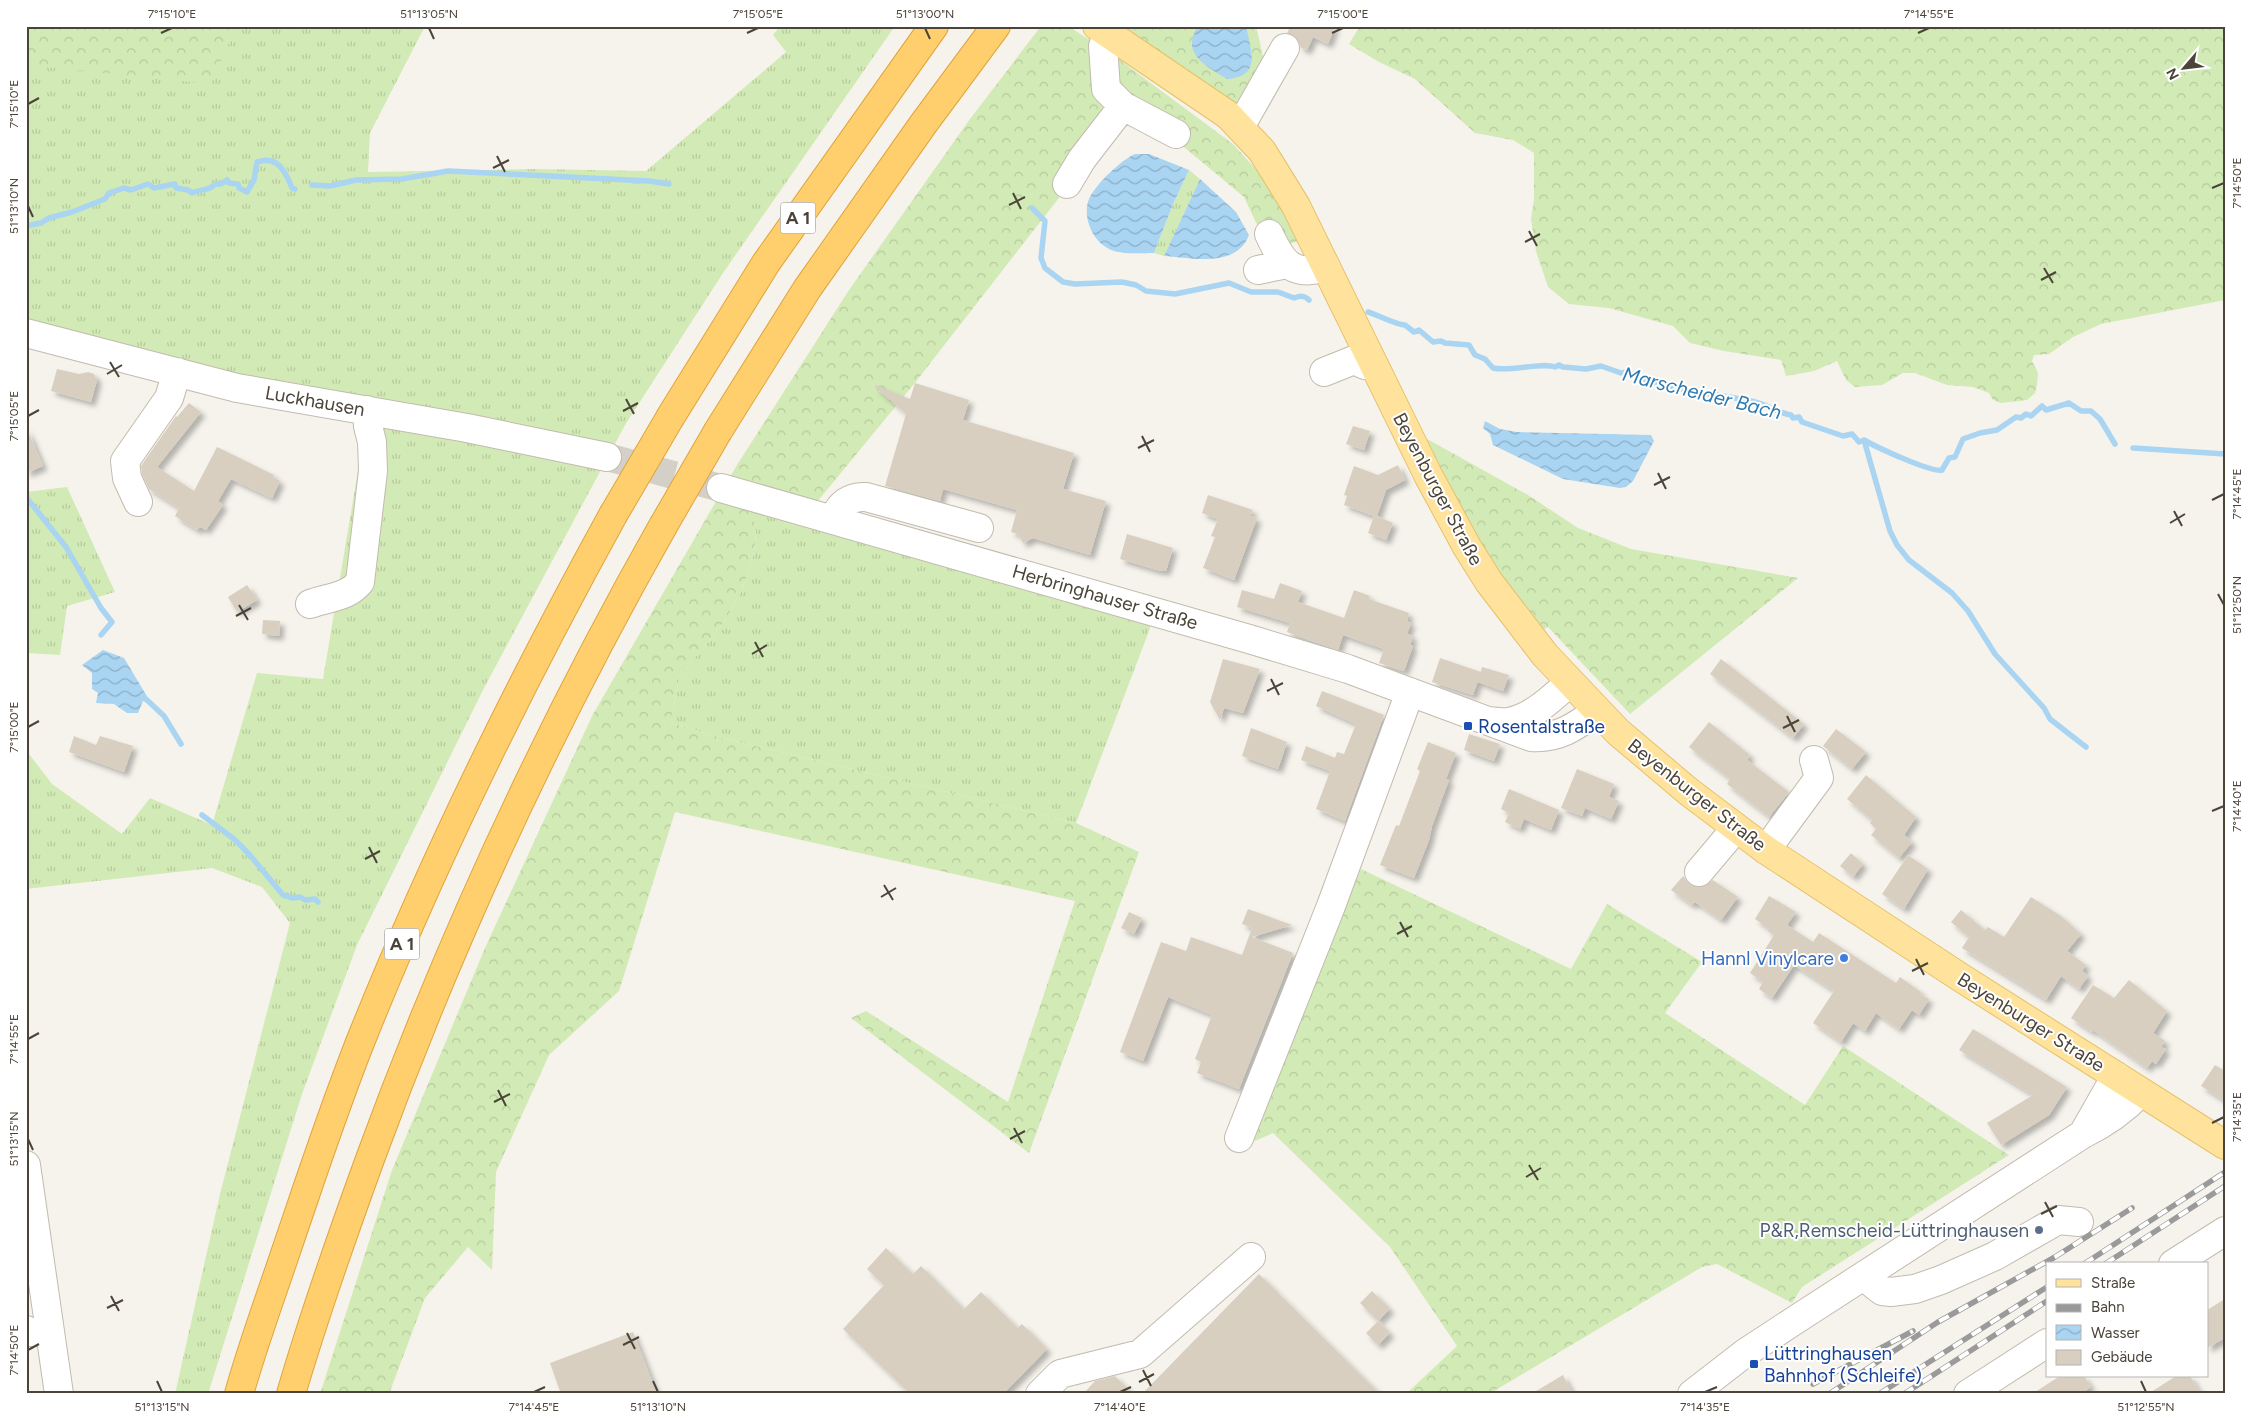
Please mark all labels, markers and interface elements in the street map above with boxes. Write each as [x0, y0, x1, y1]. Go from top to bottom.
text: 7°15'10"E [148, 7, 196, 21]
text: 51°13'05"N [400, 7, 458, 21]
text: 7°15'05"E [733, 7, 783, 21]
text: 51°13'00"N [896, 7, 954, 21]
text: 7°15'00"E [1317, 7, 1369, 21]
text: 7°14'55"E [1904, 7, 1954, 21]
north arrow [2158, 42, 2208, 92]
text: N [2163, 65, 2183, 83]
text: 7°15'10"E [7, 80, 21, 128]
text: 7°14'50"E [2230, 157, 2244, 209]
text: 51°13'10"N [7, 178, 21, 234]
road number: A 1 [780, 202, 816, 234]
water label: Marscheider Bach [1620, 362, 1784, 424]
street label: Luckhausen [263, 381, 367, 421]
text: 7°15'05"E [7, 391, 21, 441]
street label: Beyenburger Straße [1388, 409, 1488, 569]
text: 7°14'45"E [2230, 469, 2244, 519]
street label: Herbringhauser Straße [1010, 559, 1200, 635]
text: 51°12'50"N [2230, 576, 2244, 634]
text: 7°15'00"E [7, 701, 21, 753]
place label: Rosentalstraße [1478, 715, 1605, 738]
marker: Rosentalstraße [1462, 720, 1474, 732]
street label: Beyenburger Straße [1623, 734, 1771, 856]
text: 7°14'40"E [2230, 780, 2244, 832]
road number: A 1 [384, 929, 420, 960]
place label: Hannl Vinylcare [1701, 947, 1834, 970]
marker: Hannl Vinylcare [1838, 952, 1850, 964]
street label: Beyenburger Straße [1953, 967, 2109, 1077]
text: 7°14'55"E [7, 1014, 21, 1064]
text: 7°14'35"E [2230, 1092, 2244, 1142]
text: 51°13'15"N [7, 1111, 21, 1167]
place label: P&R,Remscheid-Lüttringhausen [1759, 1219, 2029, 1242]
marker: P&R,Remscheid-Lüttringhausen [2033, 1224, 2045, 1236]
legend [2046, 1262, 2208, 1378]
text: Straße [2091, 1274, 2135, 1292]
text: Bahn [2091, 1298, 2125, 1316]
text: 7°14'50"E [7, 1324, 21, 1376]
text: Wasser [2091, 1324, 2140, 1342]
place label: Lüttringhausen Bahnhof (Schleife) [1764, 1342, 1922, 1387]
text: Gebäude [2091, 1348, 2152, 1366]
marker: Lüttringhausen Bahnhof (Schleife) [1748, 1358, 1760, 1370]
text: 51°13'15"N [134, 1400, 190, 1414]
text: 7°14'45"E [509, 1400, 559, 1414]
text: 51°13'10"N [630, 1400, 686, 1414]
text: 7°14'40"E [1094, 1400, 1146, 1414]
text: 7°14'35"E [1680, 1400, 1730, 1414]
text: 51°12'55"N [2117, 1400, 2175, 1414]

